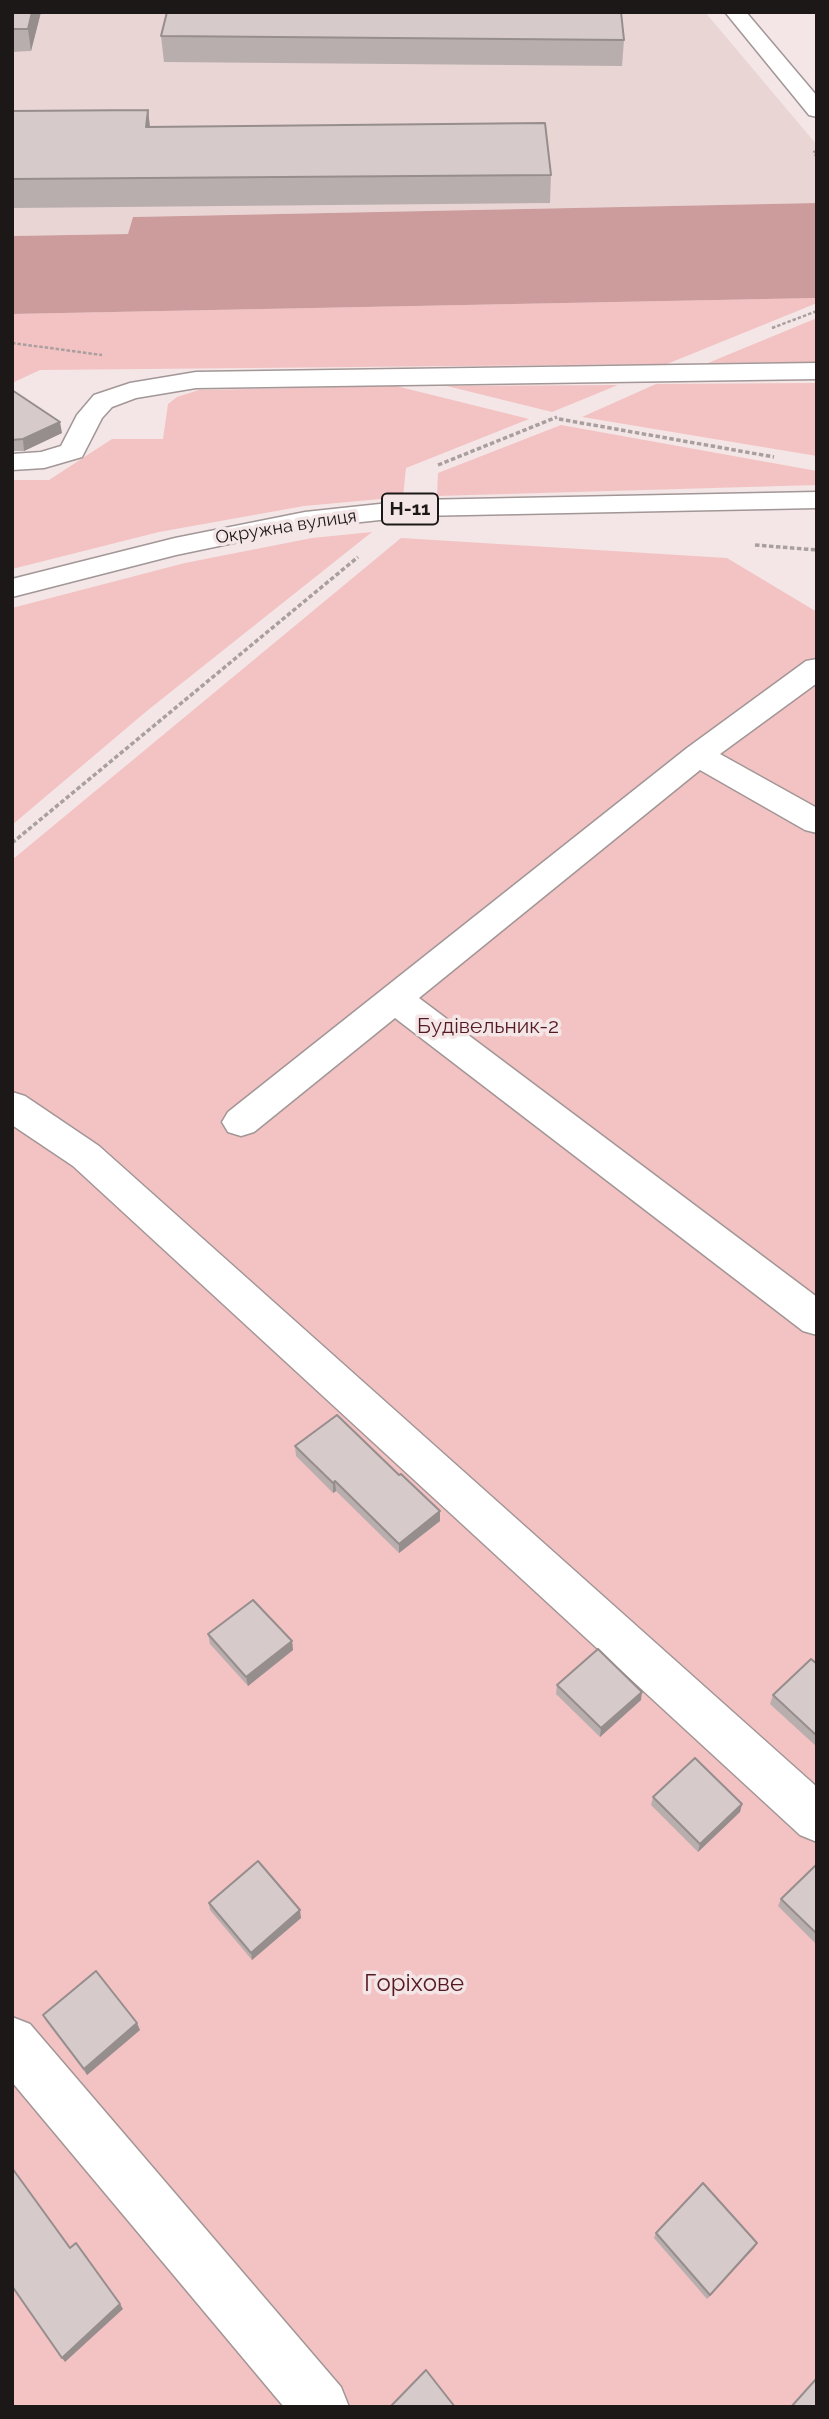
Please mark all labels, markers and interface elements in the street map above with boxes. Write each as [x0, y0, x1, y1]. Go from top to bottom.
road number: Н-11 [382, 494, 438, 524]
street label: Окружна вулиця [214, 505, 358, 549]
park label: Будівельник-2 [417, 1014, 559, 1040]
park label: Горіхове [364, 1970, 464, 1998]

